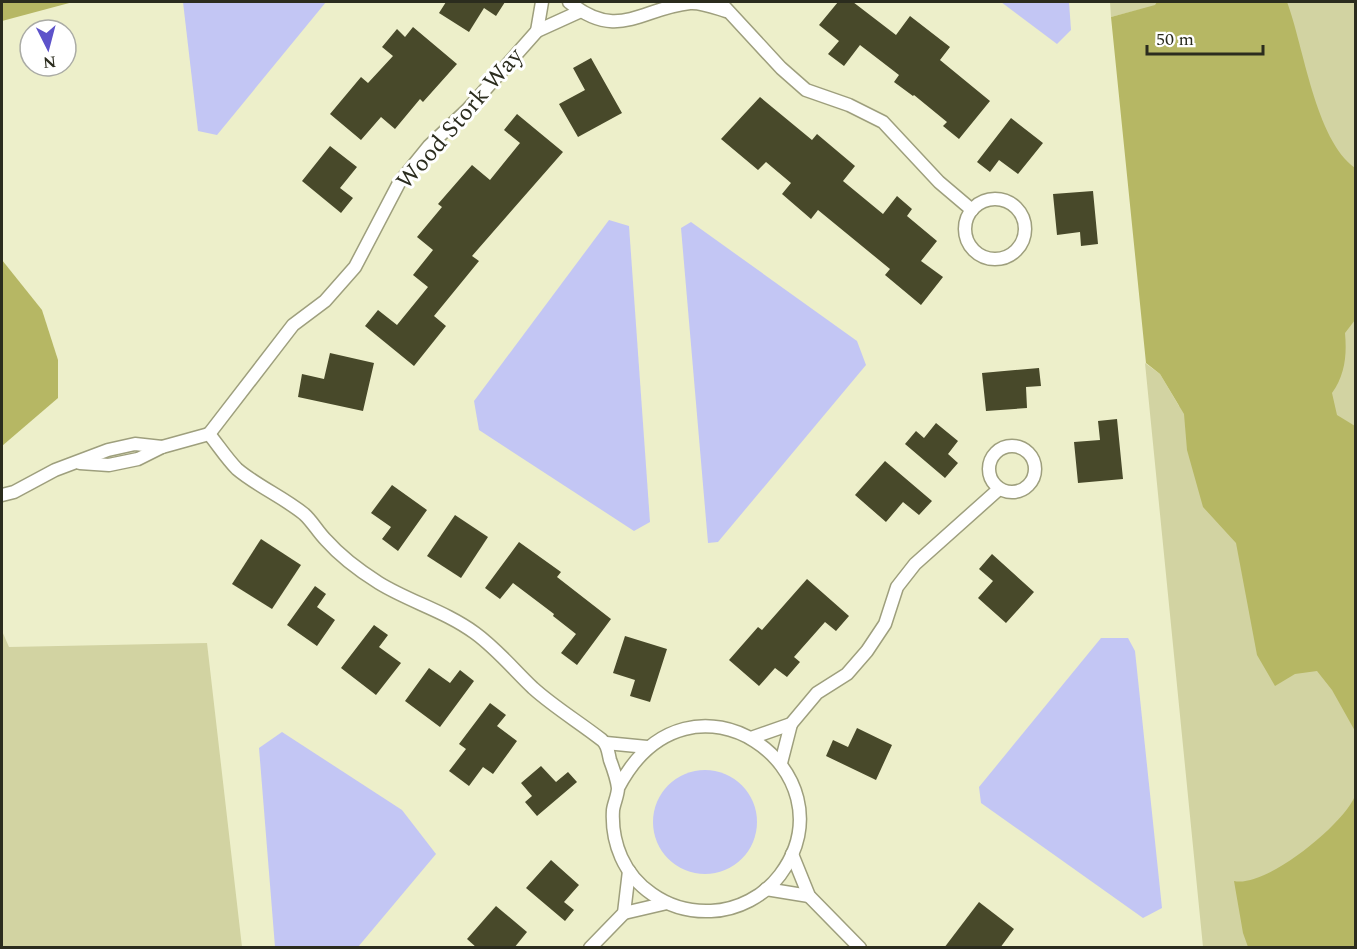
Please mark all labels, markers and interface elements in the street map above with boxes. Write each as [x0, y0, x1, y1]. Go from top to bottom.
north arrow [18, 18, 78, 78]
scale bar [1147, 18, 1262, 56]
text: 50 m [1156, 26, 1194, 53]
street label: Wood Stork Way [388, 39, 533, 198]
text: N [42, 49, 57, 75]

